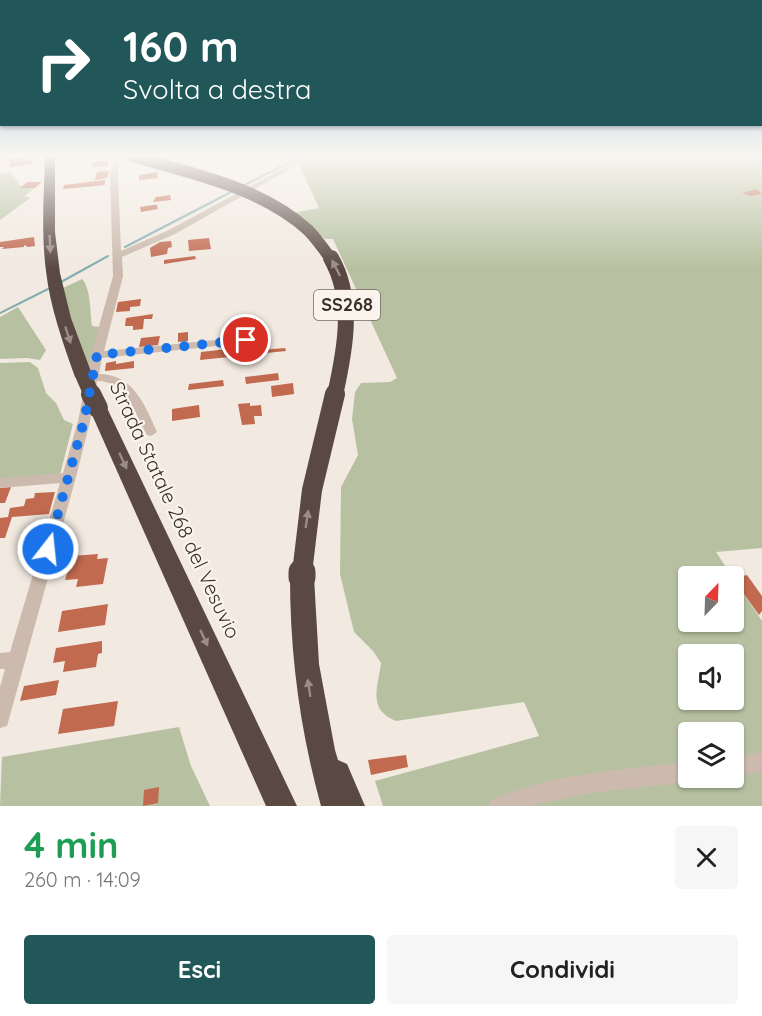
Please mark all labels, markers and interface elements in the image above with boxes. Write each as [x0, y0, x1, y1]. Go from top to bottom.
text: 160 m [123, 20, 239, 73]
icon: right [24, 24, 102, 102]
text: Svolta a destra [123, 72, 311, 106]
one-way arrow [46, 235, 55, 254]
one-way arrow [331, 259, 341, 276]
road number: SS268 [314, 290, 380, 320]
pin [220, 314, 271, 365]
icon: arrive [229, 323, 262, 356]
one-way arrow [64, 326, 74, 344]
street label: Strada Statale 268 del Vesuvio [105, 377, 246, 642]
one-way arrow [118, 452, 127, 469]
one-way arrow [302, 509, 311, 528]
position arrow [16, 517, 80, 581]
north arrow [678, 566, 744, 632]
map controls [678, 566, 744, 788]
one-way arrow [200, 630, 209, 647]
button: sound [678, 644, 744, 710]
one-way arrow [304, 678, 313, 697]
button: layers [678, 722, 744, 788]
text: 4 min [24, 822, 118, 867]
button: close [675, 826, 738, 889]
text: 260 m · 14:09 [24, 867, 141, 892]
button: Esci [24, 935, 375, 1004]
button: Condividi [387, 935, 738, 1004]

